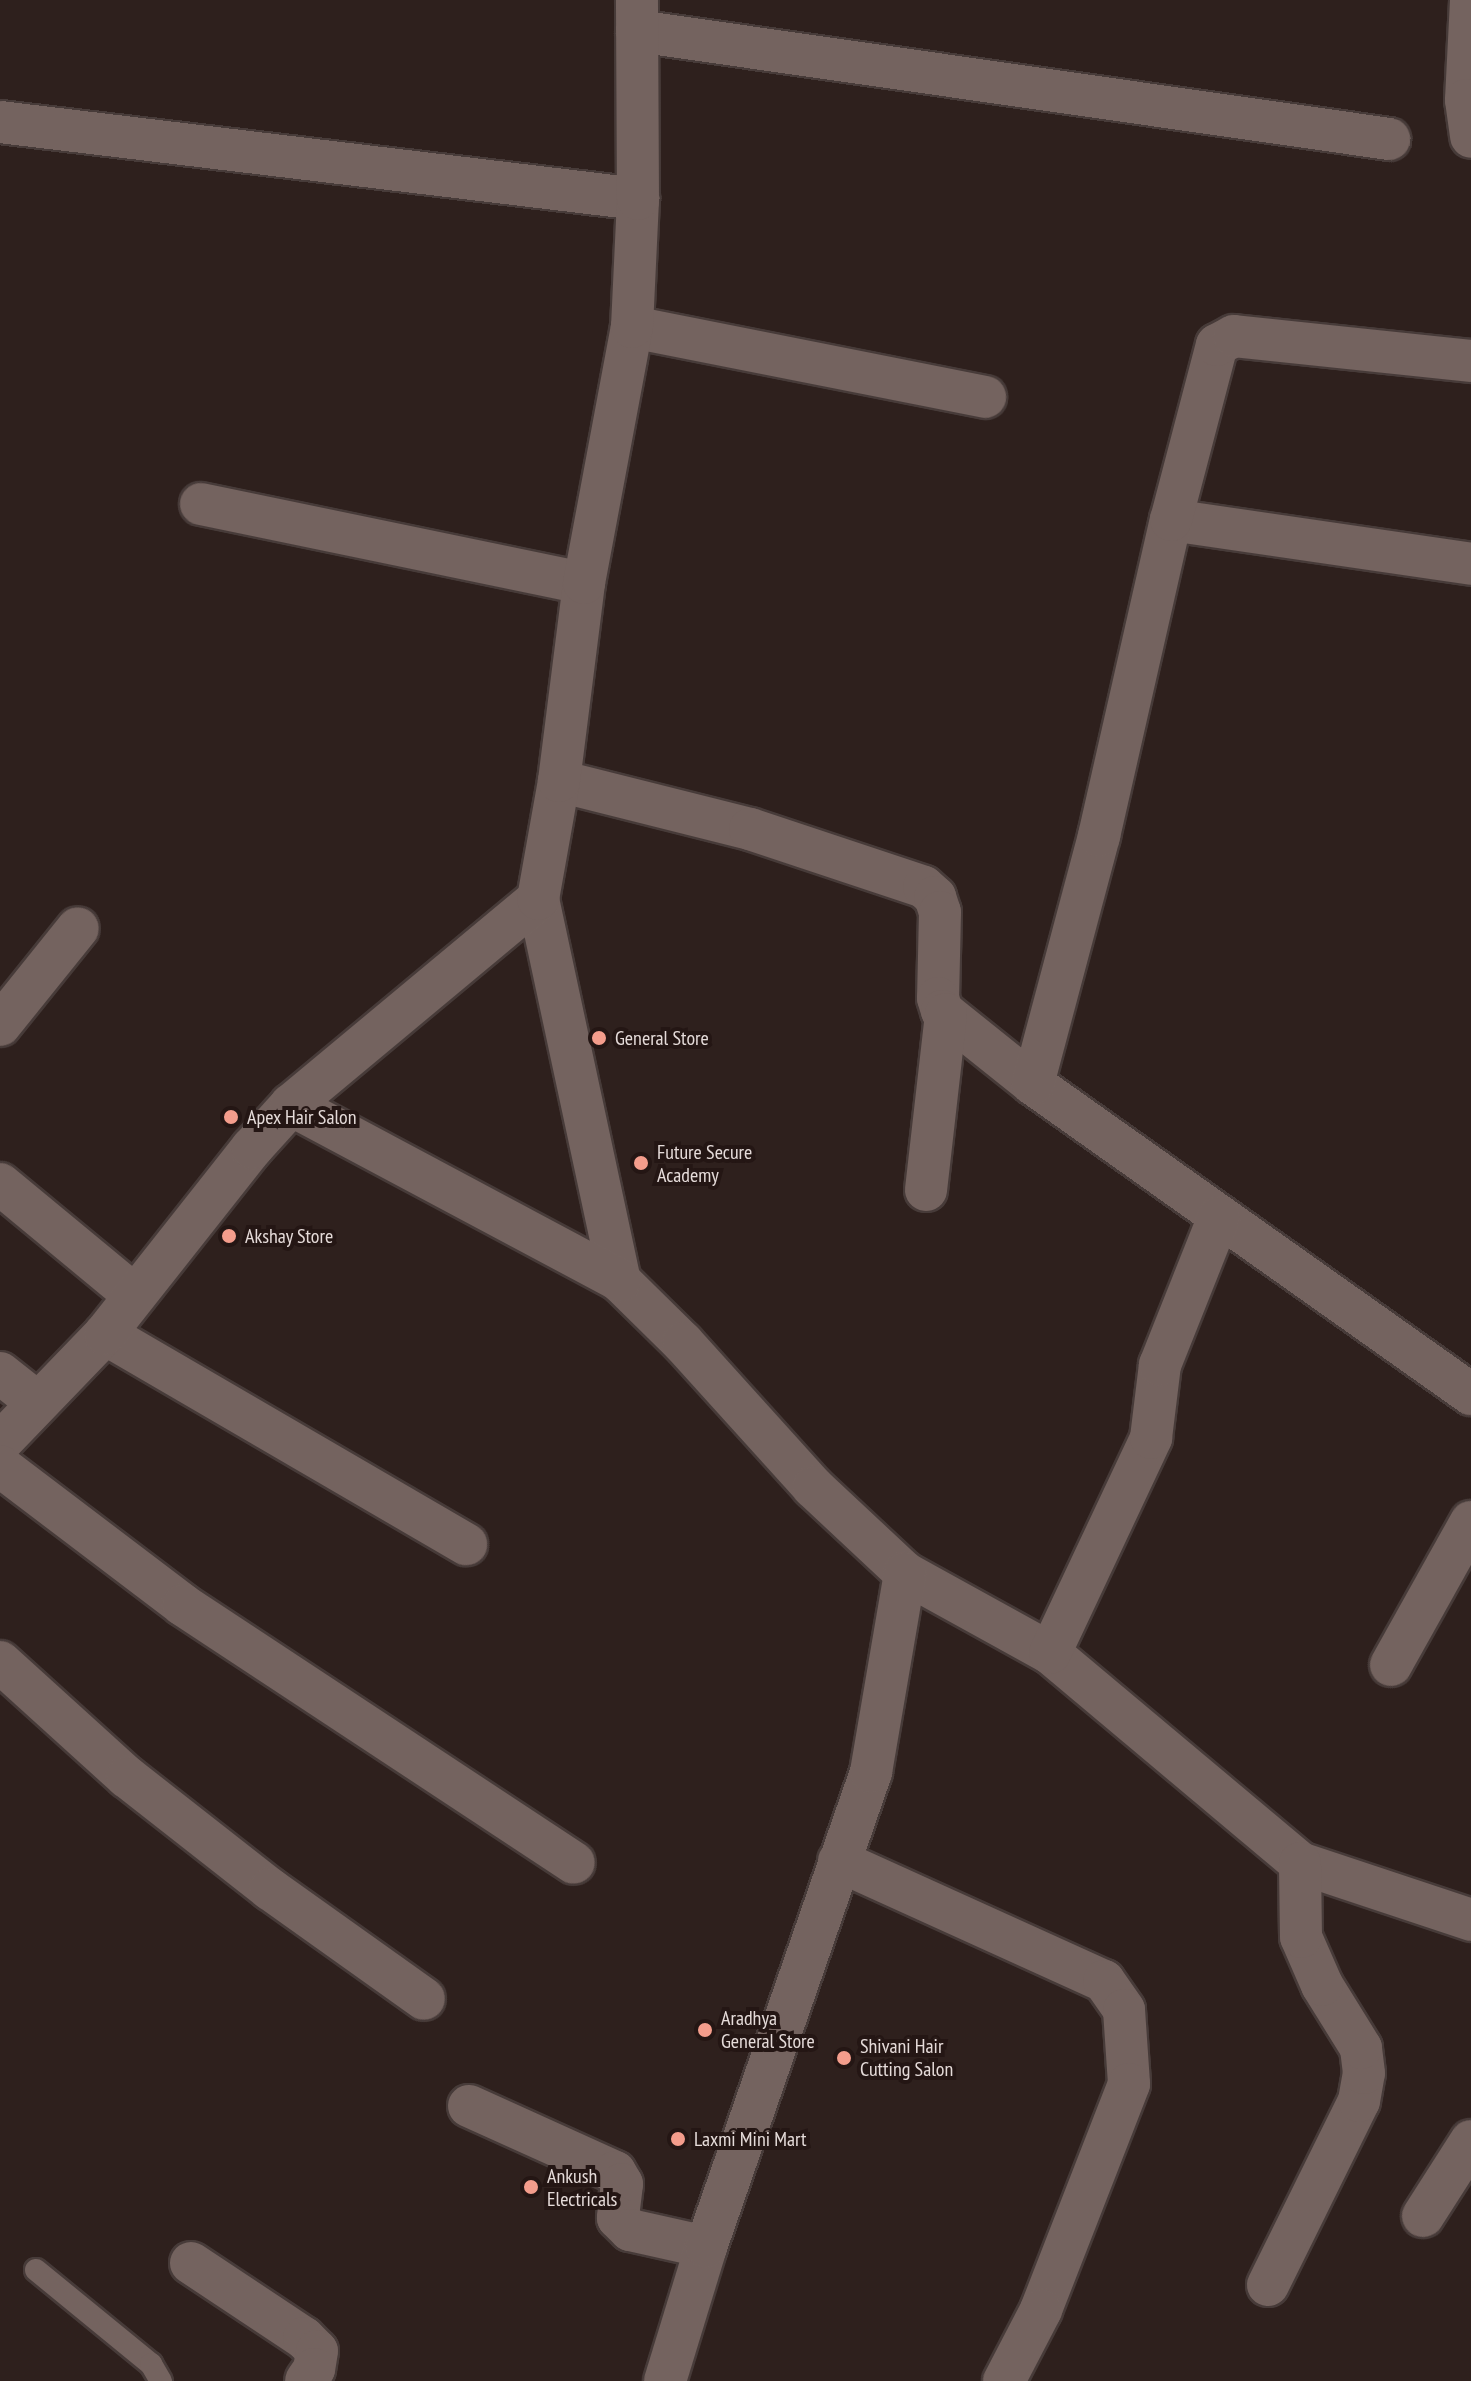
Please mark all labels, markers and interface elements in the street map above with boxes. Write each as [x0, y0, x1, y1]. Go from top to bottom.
place label: General Store [615, 1026, 709, 1050]
marker: General Store [590, 1029, 608, 1047]
place label: Apex Hair Salon [247, 1105, 357, 1129]
marker: Apex Hair Salon [222, 1108, 240, 1126]
place label: Future Secure Academy [657, 1140, 752, 1187]
marker: Future Secure Academy [632, 1154, 650, 1172]
place label: Akshay Store [245, 1224, 334, 1248]
marker: Akshay Store [220, 1227, 238, 1245]
place label: Aradhya General Store [721, 2006, 815, 2053]
marker: Aradhya General Store [696, 2021, 714, 2039]
place label: Shivani Hair Cutting Salon [860, 2034, 953, 2081]
marker: Shivani Hair Cutting Salon [835, 2049, 853, 2067]
place label: Laxmi Mini Mart [694, 2127, 806, 2151]
marker: Laxmi Mini Mart [669, 2130, 687, 2148]
place label: Ankush Electricals [547, 2164, 617, 2211]
marker: Ankush Electricals [522, 2178, 540, 2196]

